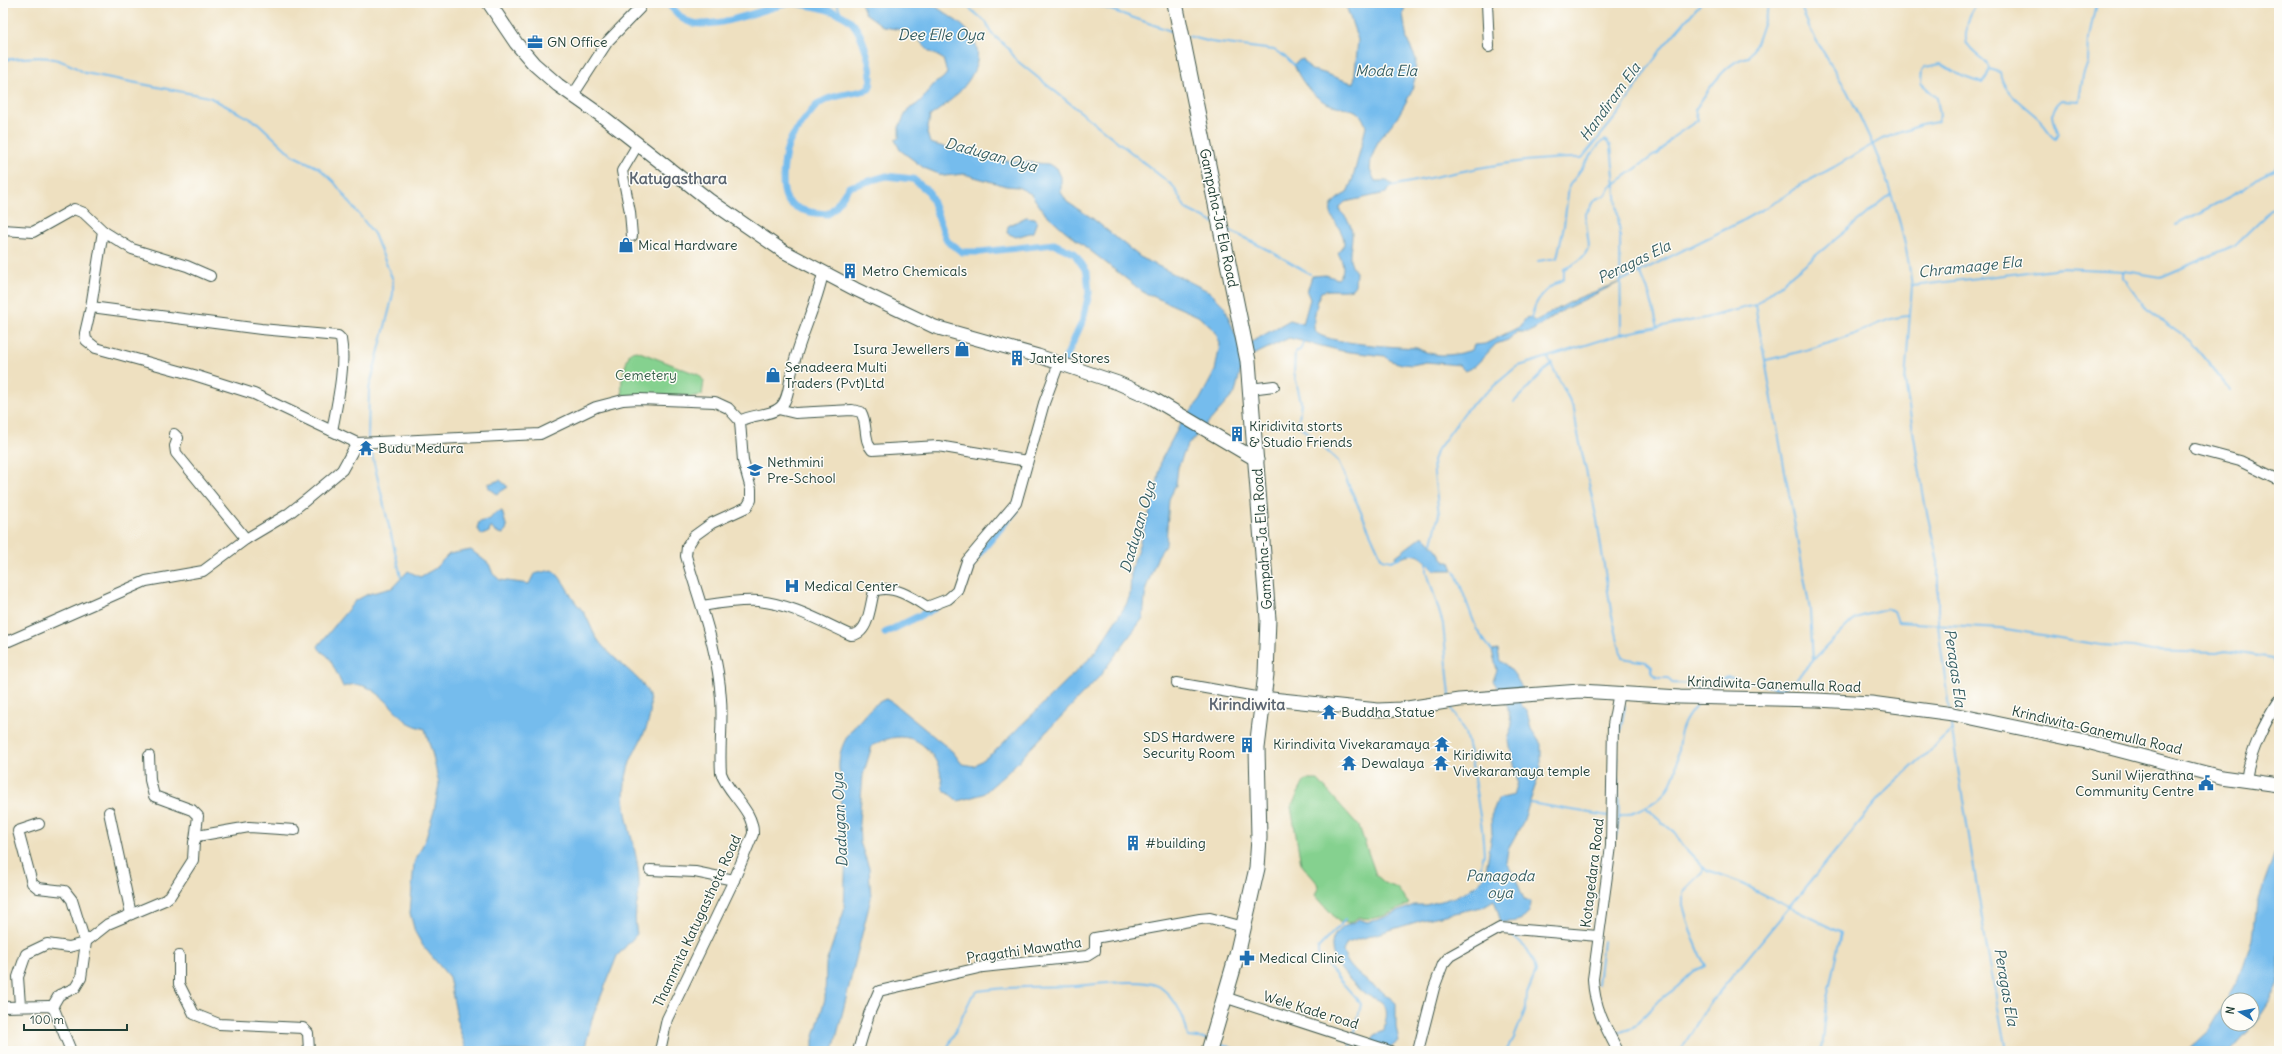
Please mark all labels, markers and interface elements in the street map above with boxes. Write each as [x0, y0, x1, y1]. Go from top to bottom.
water label: Dee Elle Oya [898, 25, 986, 44]
office icon: GN Office [526, 33, 544, 51]
place label: GN Office [547, 33, 608, 51]
water label: Handiram Ela [1575, 58, 1645, 145]
water label: Moda Ela [1355, 61, 1419, 80]
water label: Dadugan Oya [943, 133, 1041, 176]
street label: Gampaha-Ja Ela Road [1195, 147, 1243, 289]
district label: Katugasthara [629, 168, 727, 189]
water label: Peragas Ela [1594, 235, 1675, 287]
shop icon: Mical Hardware [617, 236, 635, 254]
place label: Mical Hardware [638, 236, 738, 254]
water label: Chramaage Ela [1917, 251, 2024, 281]
building icon: Metro Chemicals [841, 262, 859, 280]
place label: Metro Chemicals [862, 262, 967, 280]
place label: Isura Jewellers [853, 340, 950, 358]
shop icon: Isura Jewellers [953, 340, 971, 358]
building icon: Jantel Stores [1008, 349, 1026, 367]
place label: Jantel Stores [1029, 349, 1110, 367]
place label: Senadeera Multi Traders (Pvt)Ltd [785, 358, 887, 392]
park label: Cemetery [615, 366, 677, 384]
shop icon: Senadeera Multi Traders (Pvt)Ltd [764, 366, 782, 384]
place label: Kiridivita storts & Studio Friends [1249, 417, 1352, 451]
building icon: Kiridivita storts & Studio Friends [1228, 425, 1246, 443]
temple icon: Budu Medura [357, 439, 375, 457]
place label: Budu Medura [378, 439, 464, 457]
place label: Nethmini Pre-School [767, 453, 836, 487]
school or university icon: Nethmini Pre-School [746, 461, 764, 479]
street label: Gampaha-Ja Ela Road [1248, 468, 1276, 610]
water label: Dadugan Oya [1115, 477, 1160, 575]
hospital icon: Medical Center [783, 577, 801, 595]
place label: Medical Center [804, 577, 898, 595]
water label: Peragas Ela [1941, 627, 1971, 710]
street label: Krindiwita-Ganemulla Road [1687, 672, 1861, 696]
district label: Kirindiwita [1209, 694, 1285, 714]
street label: Krindiwita-Ganemulla Road [2010, 702, 2184, 758]
temple icon: Buddha Statue [1320, 703, 1338, 721]
place label: Buddha Statue [1341, 703, 1435, 721]
place label: SDS Hardwere Security Room [1143, 728, 1235, 762]
place label: Kirindivita Vivekaramaya [1273, 735, 1430, 753]
temple icon: Kirindivita Vivekaramaya [1433, 735, 1451, 753]
building icon: SDS Hardwere Security Room [1238, 736, 1256, 754]
place label: Kiridiwita Vivekaramaya temple [1453, 746, 1590, 780]
temple icon: Dewalaya [1340, 754, 1358, 772]
place label: Dewalaya [1361, 754, 1424, 772]
temple icon: Kiridiwita Vivekaramaya temple [1432, 754, 1450, 772]
place label: Sunil Wijerathna Community Centre [2075, 766, 2194, 800]
water label: Dadugan Oya [827, 771, 851, 868]
public building icon: Sunil Wijerathna Community Centre [2197, 774, 2215, 792]
street label: Kotagedara Road [1576, 817, 1608, 929]
street label: Thammita Katugasthota Road [649, 832, 745, 1010]
building icon: #building [1124, 834, 1142, 852]
place label: #building [1145, 834, 1206, 852]
water label: Panagoda oya [1466, 866, 1536, 902]
street label: Pragathi Mawatha [965, 933, 1083, 967]
water label: Peragas Ela [1990, 946, 2023, 1029]
pharmacy icon: Medical Clinic [1238, 949, 1256, 967]
place label: Medical Clinic [1259, 949, 1345, 967]
street label: Wele Kade road [1261, 987, 1361, 1033]
north arrow [2220, 992, 2260, 1032]
text: N [2223, 1005, 2238, 1015]
scale bar [24, 1006, 127, 1032]
text: 100 m [30, 1012, 64, 1027]

